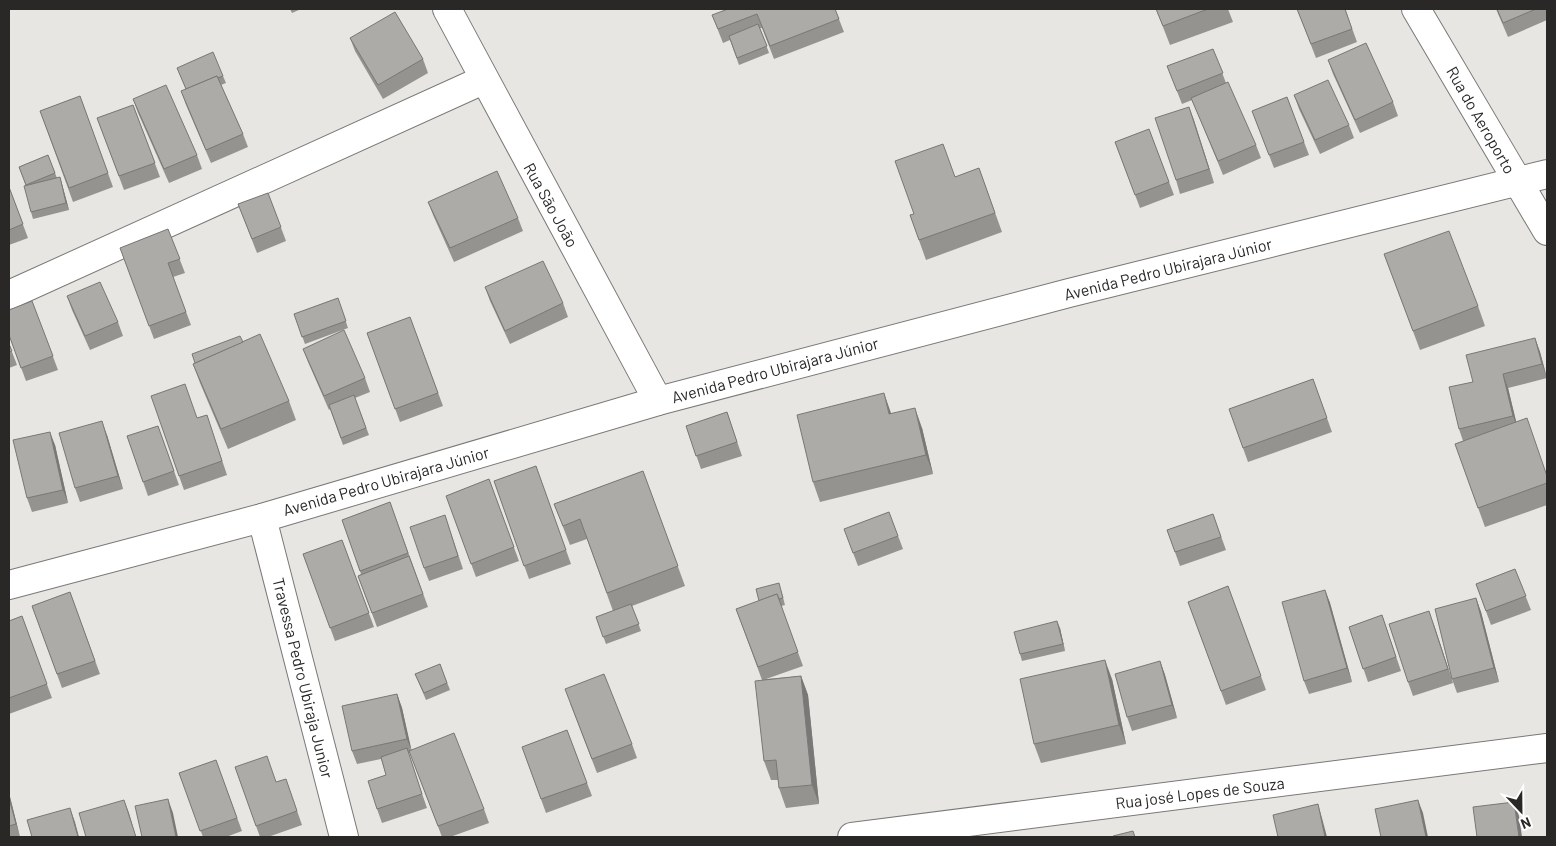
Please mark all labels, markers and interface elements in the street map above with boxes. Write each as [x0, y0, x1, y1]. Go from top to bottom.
street label: Rua do Aeroporto [1443, 63, 1520, 177]
street label: Rua São João [520, 159, 582, 250]
street label: Avenida Pedro Ubirajara Júnior [1062, 233, 1274, 304]
street label: Avenida Pedro Ubirajara Júnior [669, 333, 881, 406]
street label: Avenida Pedro Ubirajara Júnior [281, 442, 491, 519]
street label: Travessa Pedro Ubiraja Junior [269, 576, 338, 780]
street label: Rua josé Lopes de Souza [1114, 773, 1285, 812]
north arrow [1496, 786, 1546, 836]
text: N [1519, 814, 1534, 833]

